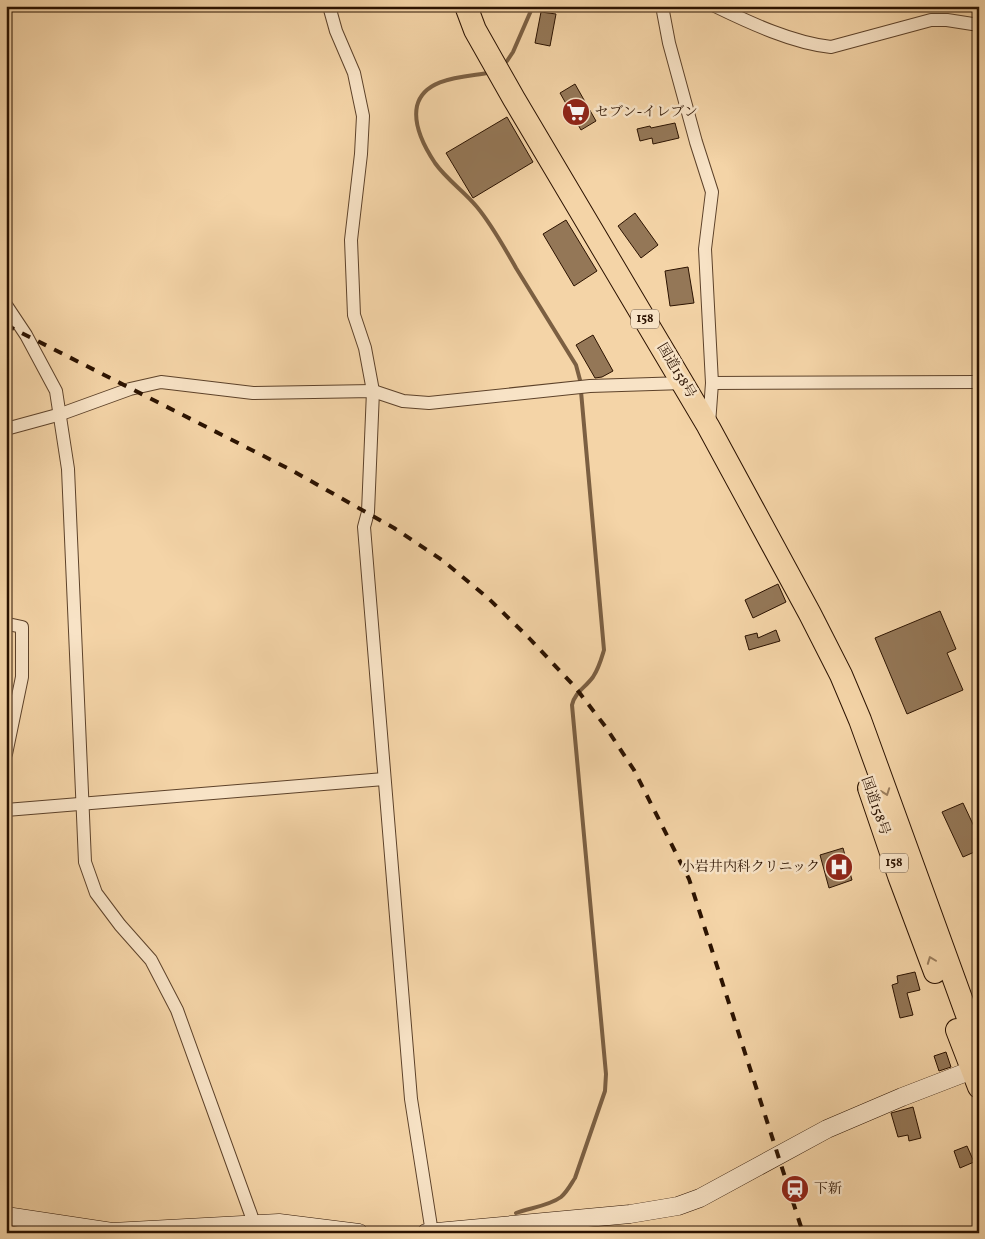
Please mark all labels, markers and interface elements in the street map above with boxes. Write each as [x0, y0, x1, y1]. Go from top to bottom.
supermarket icon: セブン-イレブン [561, 97, 591, 127]
place label: セブン-イレブン [595, 103, 698, 122]
road number: 158 [631, 310, 659, 328]
street label: 国道158号 [652, 340, 700, 402]
street label: 国道158号 [856, 774, 894, 838]
one-way arrow [880, 787, 890, 796]
hospital icon: 小岩井内科クリニック [824, 852, 854, 882]
road number: 158 [880, 854, 908, 872]
place label: 小岩井内科クリニック [681, 858, 820, 877]
one-way arrow [927, 956, 937, 965]
station icon: 下新 [780, 1174, 810, 1204]
place label: 下新 [814, 1180, 842, 1199]

